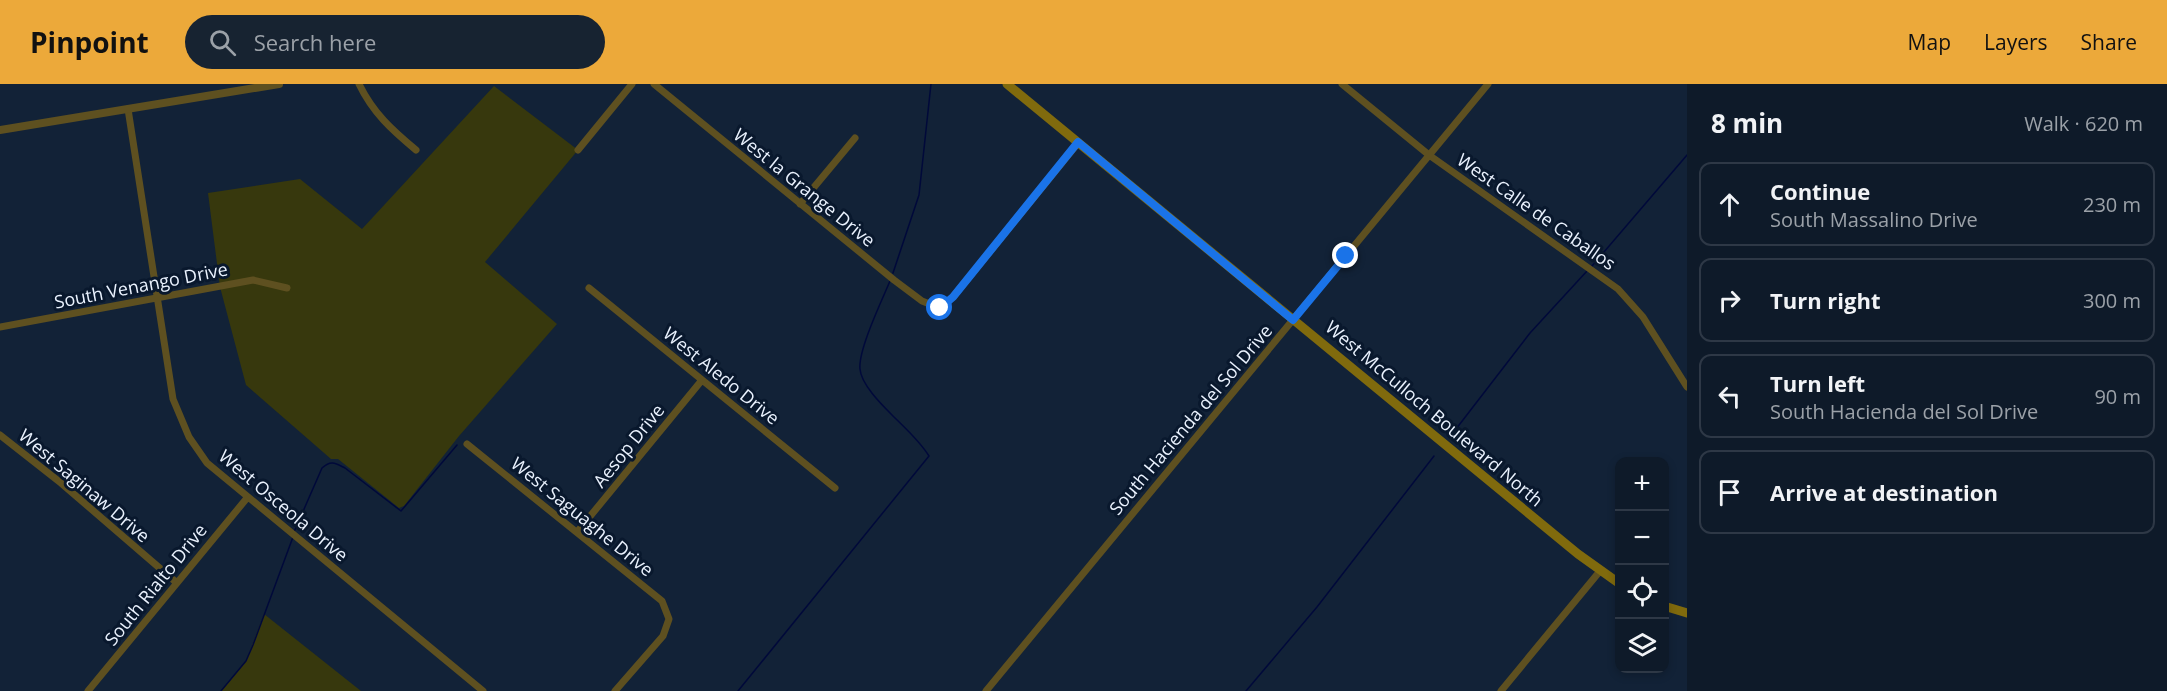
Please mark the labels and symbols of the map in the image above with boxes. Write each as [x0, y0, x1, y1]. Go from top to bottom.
street label: West la Grange Drive [729, 123, 880, 252]
street label: West Calle de Caballos [1453, 147, 1621, 275]
route end [1332, 242, 1358, 268]
street label: South Venango Drive [52, 256, 230, 314]
route start [926, 294, 952, 320]
street label: West McCulloch Boulevard North [1321, 315, 1549, 512]
street label: South Hacienda del Sol Drive [1103, 319, 1277, 520]
street label: West Aledo Drive [659, 321, 785, 430]
street label: Aesop Drive [587, 399, 669, 492]
street label: West Saginaw Drive [14, 423, 155, 547]
street label: West Osceola Drive [214, 444, 353, 566]
street label: West Saguaghe Drive [506, 451, 659, 581]
street label: South Rialto Drive [99, 519, 212, 650]

